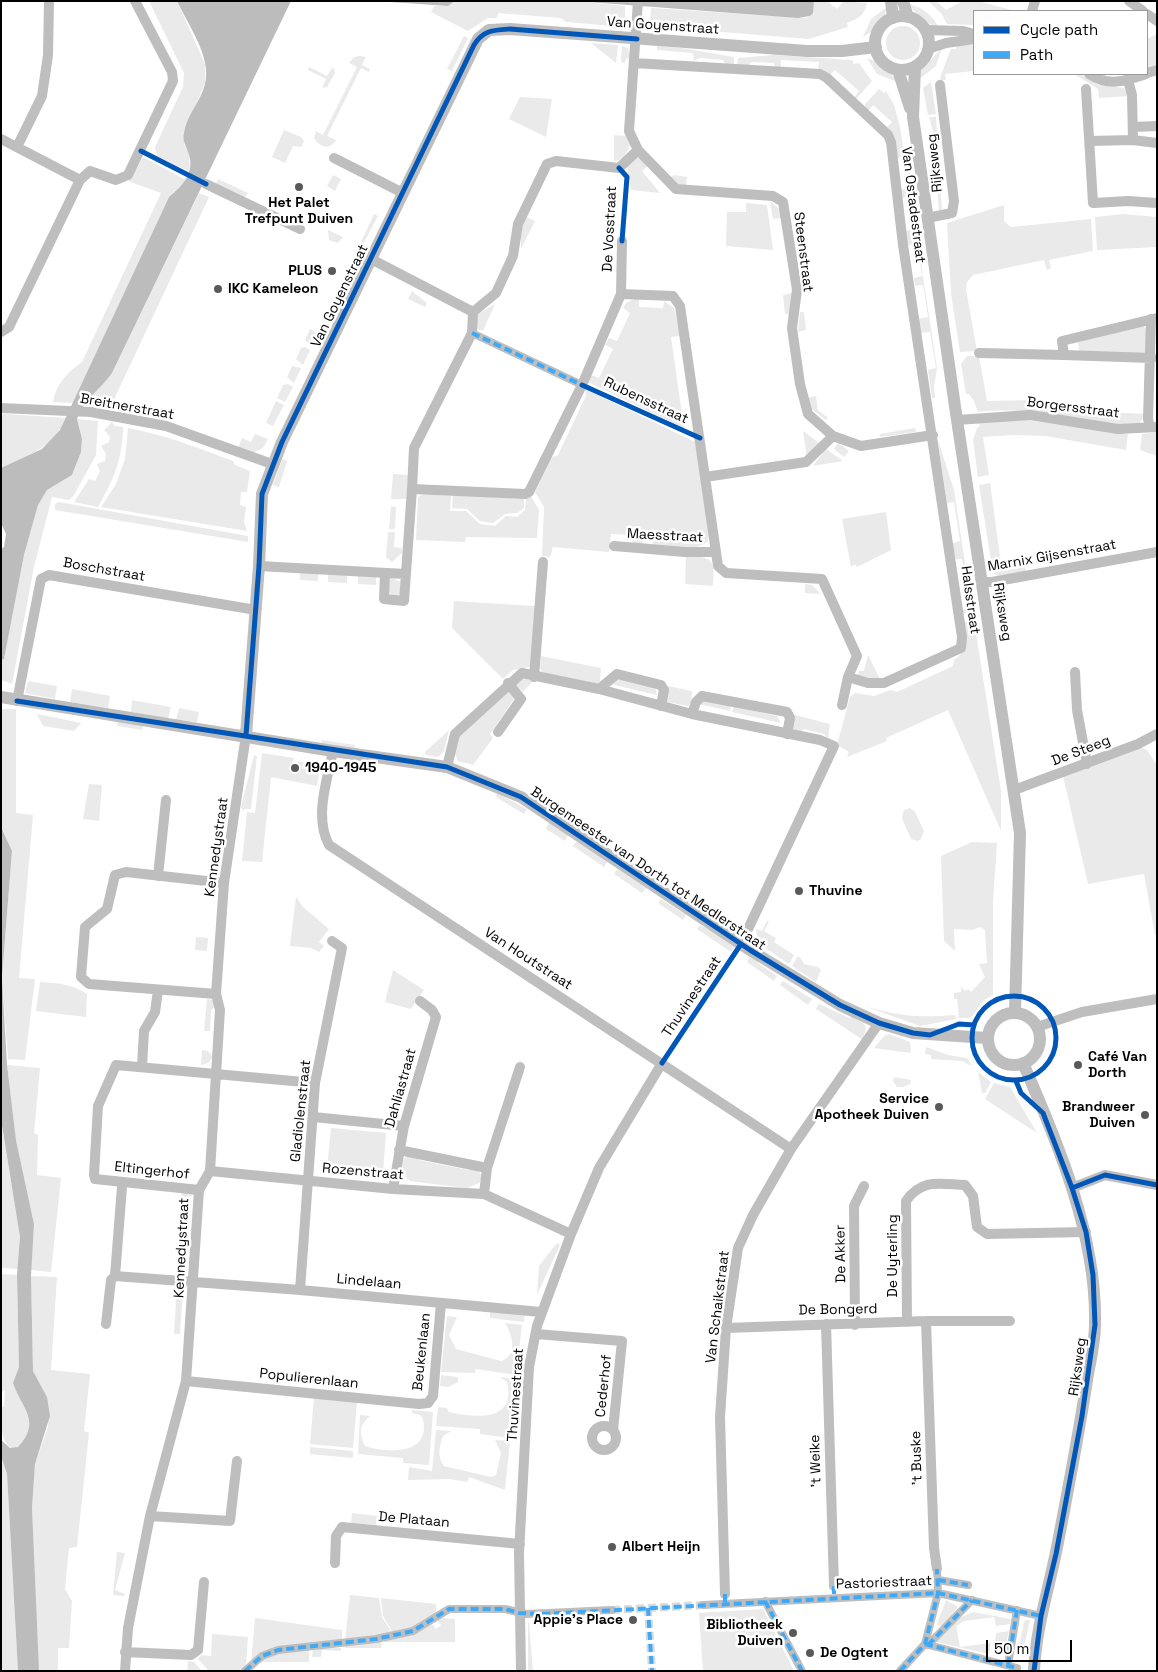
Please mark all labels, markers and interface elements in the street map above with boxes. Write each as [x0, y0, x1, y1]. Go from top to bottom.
legend [973, 10, 1148, 75]
street label: Van Goyenstraat [606, 14, 720, 38]
text: Cycle path [1020, 20, 1098, 39]
text: Path [1020, 45, 1053, 64]
street label: Rijksweg [924, 133, 946, 193]
street label: Van Ostadestraat [898, 146, 928, 264]
marker: Het Palet Trefpunt Duiven [293, 181, 305, 193]
street label: De Vosstraat [599, 186, 621, 272]
place label: Het Palet Trefpunt Duiven [245, 195, 353, 228]
street label: Steenstraat [790, 211, 816, 293]
street label: Van Goyenstraat [308, 242, 372, 350]
place label: PLUS [288, 263, 322, 279]
marker: PLUS [326, 265, 338, 277]
place label: IKC Kameleon [228, 281, 318, 297]
marker: IKC Kameleon [212, 283, 224, 295]
street label: Rubensstraat [601, 374, 691, 428]
street label: Breitnerstraat [79, 390, 175, 424]
street label: Borgersstraat [1026, 394, 1120, 422]
street label: Maesstraat [626, 526, 704, 546]
street label: Marnix Gijsenstraat [986, 536, 1118, 576]
street label: Boschstraat [62, 555, 146, 585]
street label: Halsstraat [957, 565, 983, 635]
street label: Rijksweg [989, 582, 1015, 642]
street label: De Steeg [1049, 732, 1113, 770]
place label: 1940-1945 [305, 760, 376, 776]
marker: 1940-1945 [289, 762, 301, 774]
street label: Burgemeester van Dorth tot Medlerstraat [527, 784, 769, 954]
street label: Kennedystraat [202, 796, 232, 898]
place label: Thuvine [809, 883, 862, 899]
marker: Thuvine [793, 885, 805, 897]
street label: Van Houtstraat [481, 924, 575, 994]
street label: Thuvinestraat [659, 953, 725, 1041]
street label: Dahliastraat [382, 1046, 420, 1130]
place label: Café Van Dorth [1088, 1049, 1147, 1082]
street label: Gladiolenstraat [287, 1059, 315, 1163]
marker: Café Van Dorth [1072, 1059, 1084, 1071]
place label: Service Apotheek Duiven [814, 1091, 929, 1124]
place label: Brandweer Duiven [1062, 1099, 1135, 1132]
marker: Service Apotheek Duiven [933, 1101, 945, 1113]
marker: Brandweer Duiven [1139, 1109, 1151, 1121]
street label: Eltingerhof [114, 1159, 190, 1183]
street label: Rozenstraat [321, 1160, 405, 1184]
street label: Kennedystraat [171, 1197, 193, 1299]
street label: De Uyterling [885, 1214, 901, 1298]
street label: De Akker [832, 1225, 850, 1283]
street label: Van Schaikstraat [703, 1250, 733, 1364]
street label: Lindelaan [336, 1271, 402, 1293]
street label: De Bongerd [798, 1301, 878, 1319]
street label: Beukenlaan [410, 1312, 434, 1392]
street label: Rijksweg [1066, 1337, 1090, 1397]
street label: Thuvinestraat [504, 1348, 528, 1442]
street label: Cederhof [592, 1354, 616, 1418]
street label: Populierenlaan [259, 1365, 359, 1393]
street label: 't Buske [908, 1431, 926, 1485]
street label: 't Weike [807, 1434, 825, 1488]
street label: De Plataan [378, 1509, 450, 1531]
place label: Albert Heijn [622, 1539, 700, 1555]
marker: Albert Heijn [606, 1541, 618, 1553]
street label: Pastoriestraat [836, 1573, 932, 1593]
place label: Appie's Place [534, 1612, 623, 1628]
marker: Appie's Place [627, 1614, 639, 1626]
place label: Bibliotheek Duiven [706, 1617, 783, 1650]
marker: Bibliotheek Duiven [787, 1627, 799, 1639]
scale bar [988, 1630, 1074, 1662]
text: 50 m [994, 1639, 1029, 1658]
place label: De Ogtent [820, 1645, 888, 1661]
marker: De Ogtent [804, 1647, 816, 1659]

